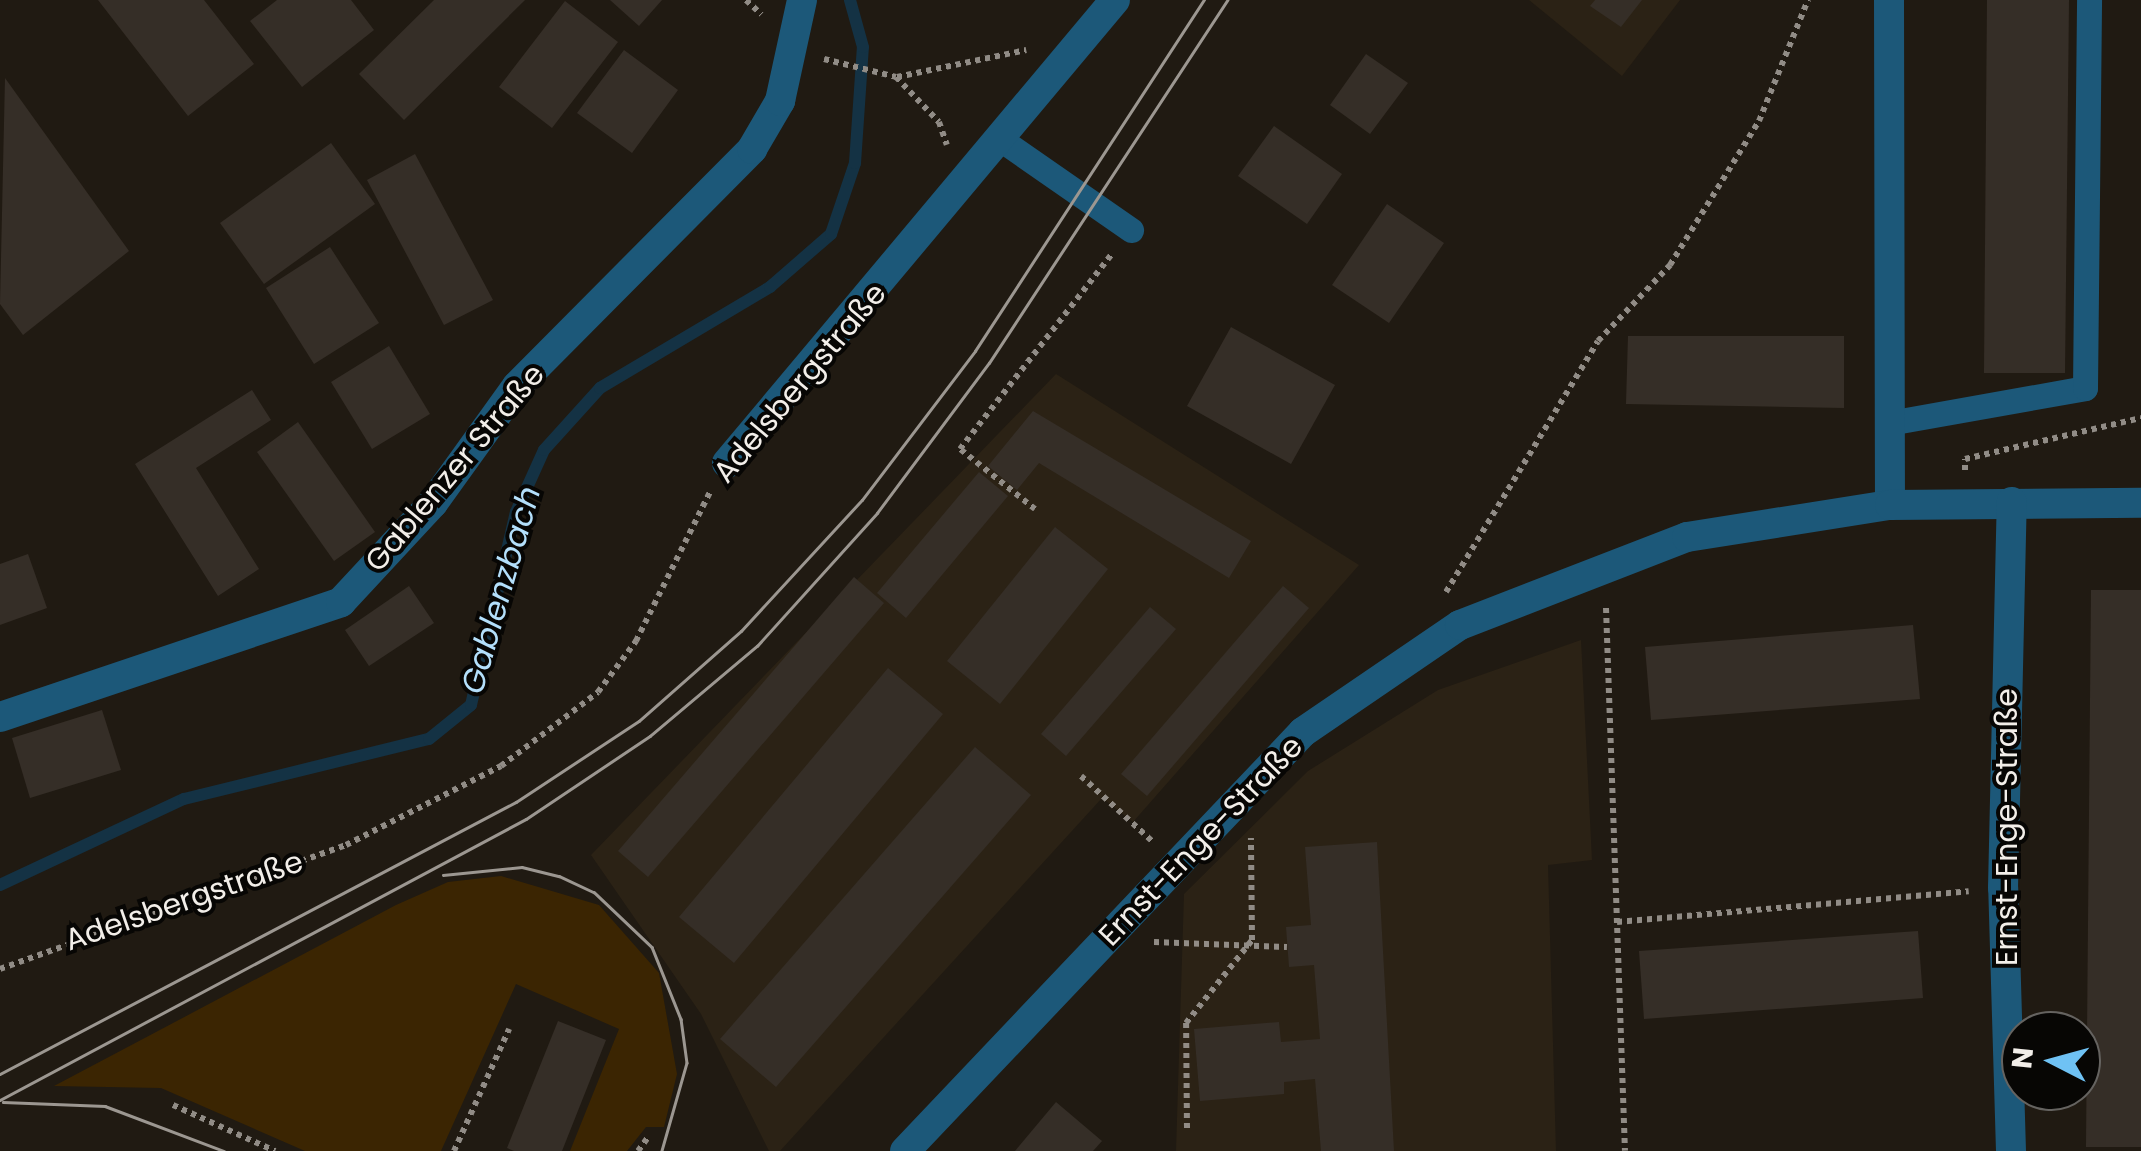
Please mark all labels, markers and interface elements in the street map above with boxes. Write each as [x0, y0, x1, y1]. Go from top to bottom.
street label: Adelsbergstraße [706, 276, 894, 490]
street label: Gablenzer Straße [358, 357, 552, 579]
water label: Gablenzbach [453, 482, 549, 698]
street label: Ernst-Enge-Straße [1989, 688, 2025, 966]
street label: Ernst-Enge-Straße [1092, 729, 1310, 953]
street label: Adelsbergstraße [60, 843, 308, 959]
north arrow [2001, 1011, 2101, 1111]
text: N [2002, 1046, 2043, 1071]

